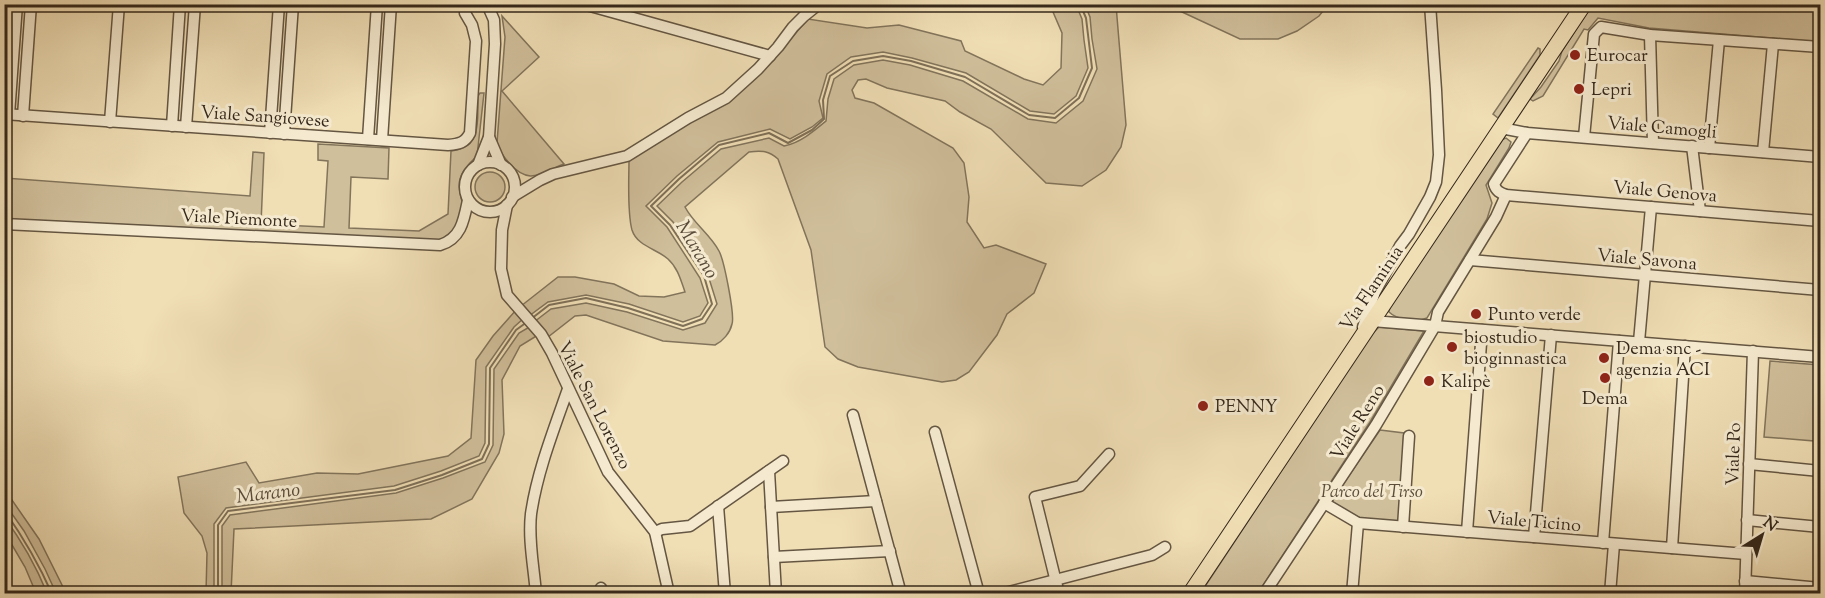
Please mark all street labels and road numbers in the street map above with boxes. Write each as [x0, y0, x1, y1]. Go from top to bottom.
street label: Viale Sangiovese [199, 101, 330, 135]
street label: Viale Camogli [1606, 111, 1718, 147]
street label: Viale Genova [1612, 175, 1718, 210]
street label: Viale Piemonte [180, 204, 298, 236]
street label: Via Flaminia [1334, 241, 1411, 337]
street label: Viale Savona [1596, 244, 1698, 278]
street label: Viale San Lorenzo [550, 337, 637, 475]
street label: Viale Reno [1325, 380, 1392, 466]
street label: Viale Po [1721, 422, 1749, 486]
street label: Viale Ticino [1486, 506, 1582, 540]

